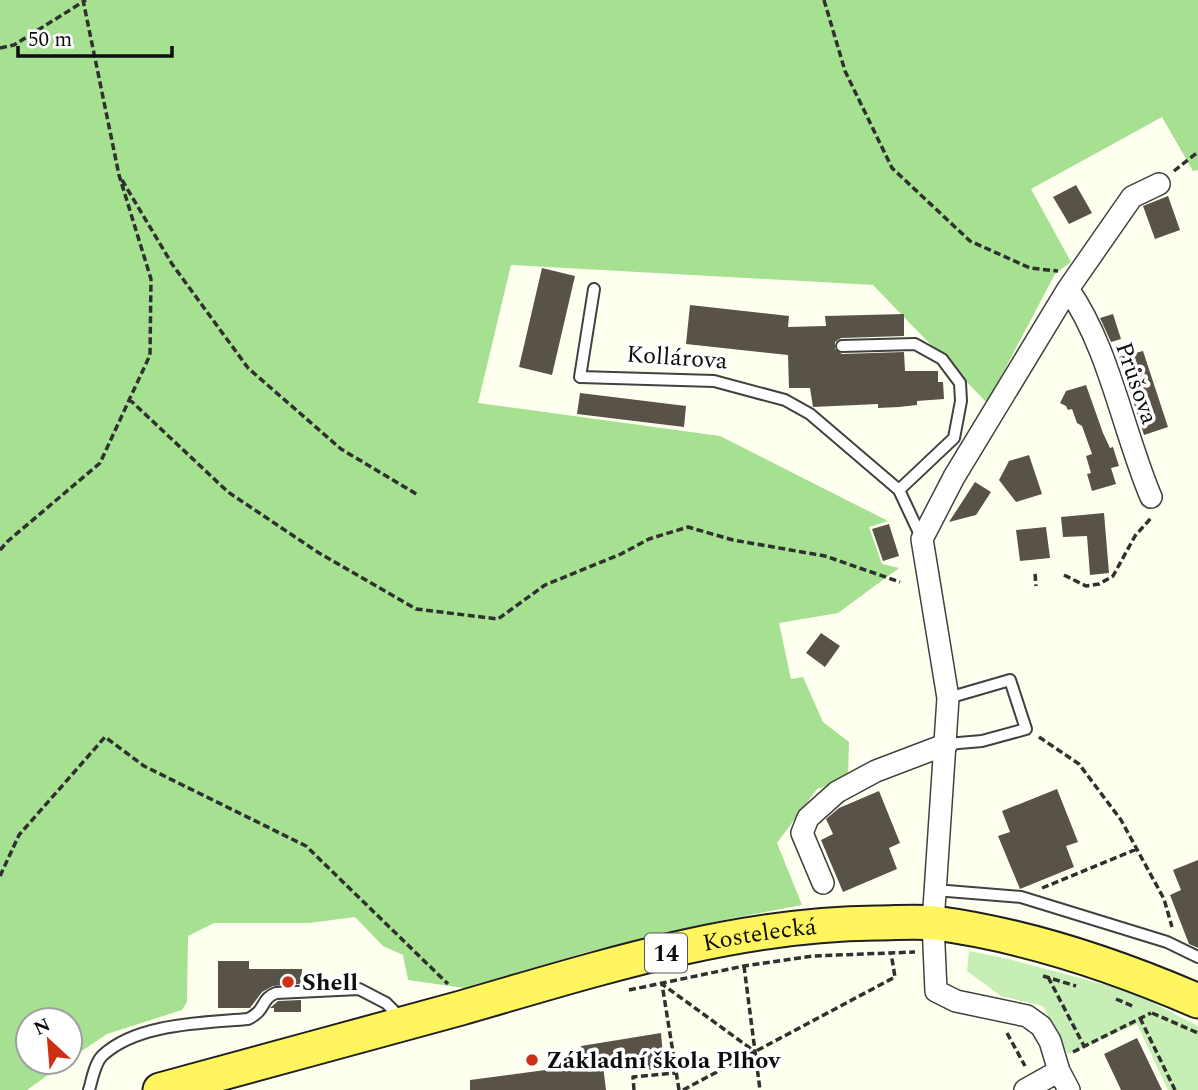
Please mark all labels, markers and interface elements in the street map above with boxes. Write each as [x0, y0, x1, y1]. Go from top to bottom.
scale bar [18, 14, 172, 58]
text: 50 m [28, 24, 72, 56]
street label: Kollárova [625, 337, 729, 380]
street label: Průšova [1105, 337, 1167, 429]
street label: Kostelecká [700, 909, 819, 962]
road number: 14 [645, 934, 687, 972]
place label: Shell [302, 965, 358, 1001]
marker: Shell [280, 974, 296, 990]
north arrow [14, 1006, 84, 1076]
text: N [29, 1011, 56, 1044]
place label: Základní škola Plhov [546, 1043, 781, 1079]
marker: Základní škola Plhov [524, 1052, 540, 1068]

